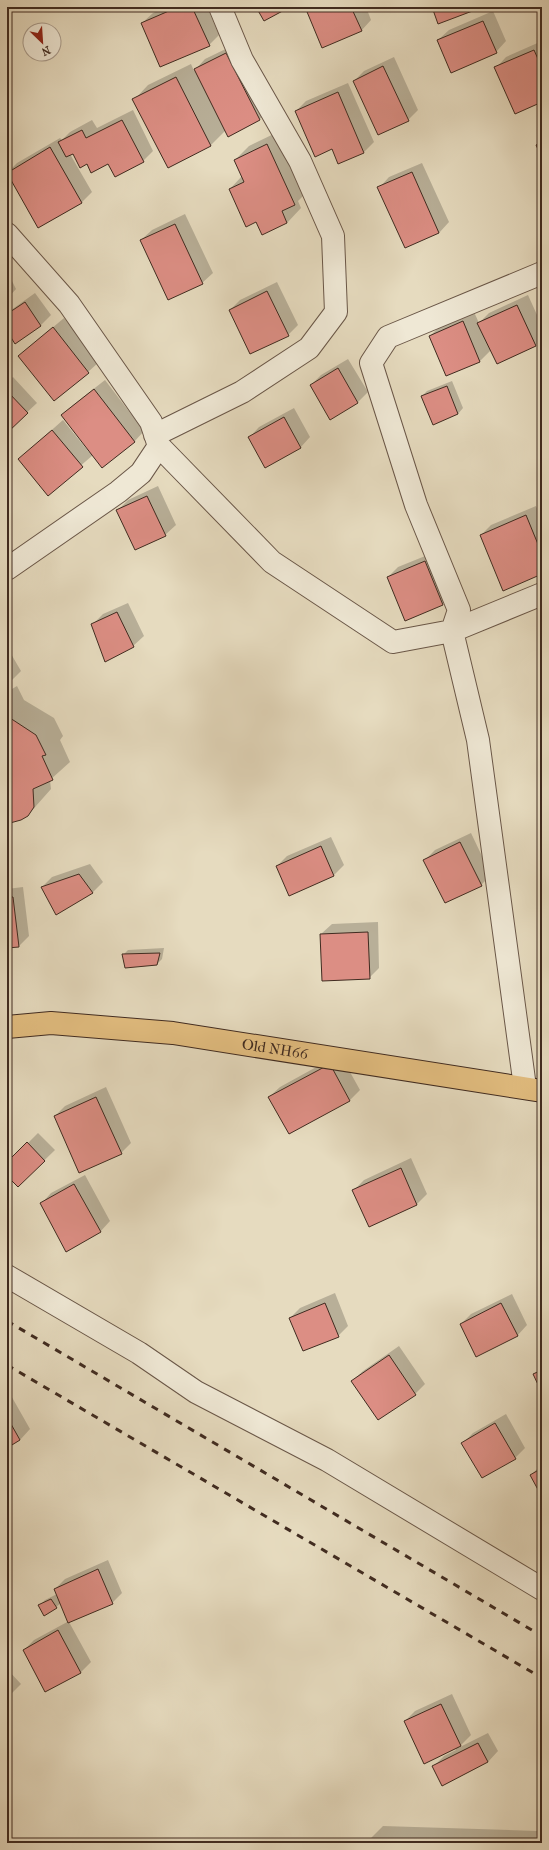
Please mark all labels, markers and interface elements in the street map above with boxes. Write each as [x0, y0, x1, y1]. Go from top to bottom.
north arrow [22, 22, 62, 62]
text: N [39, 43, 53, 59]
street label: Old NH66 [241, 1035, 310, 1063]

